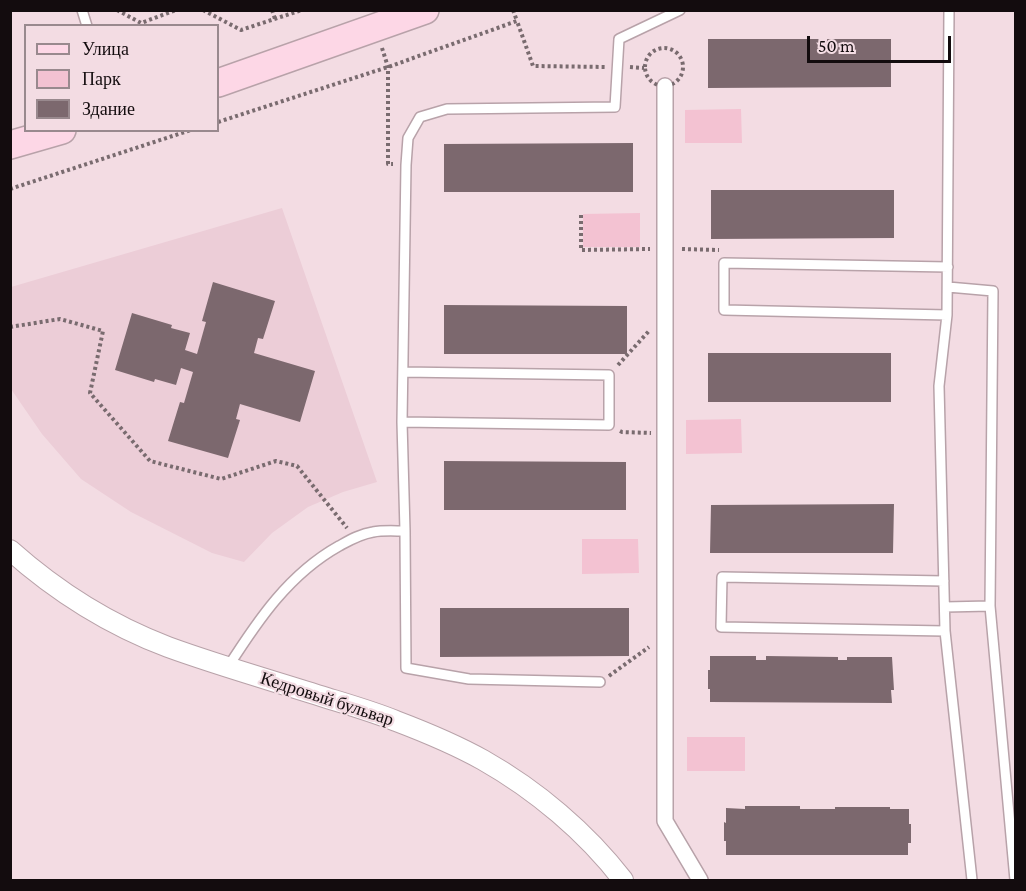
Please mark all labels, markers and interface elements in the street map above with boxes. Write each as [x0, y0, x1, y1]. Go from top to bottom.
legend [24, 24, 219, 132]
scale bar [810, 24, 954, 62]
text: 50 m [818, 36, 855, 56]
text: Улица [82, 39, 129, 59]
text: Парк [82, 69, 121, 89]
text: Здание [82, 99, 135, 119]
street label: Кедровый бульвар [258, 667, 396, 731]

